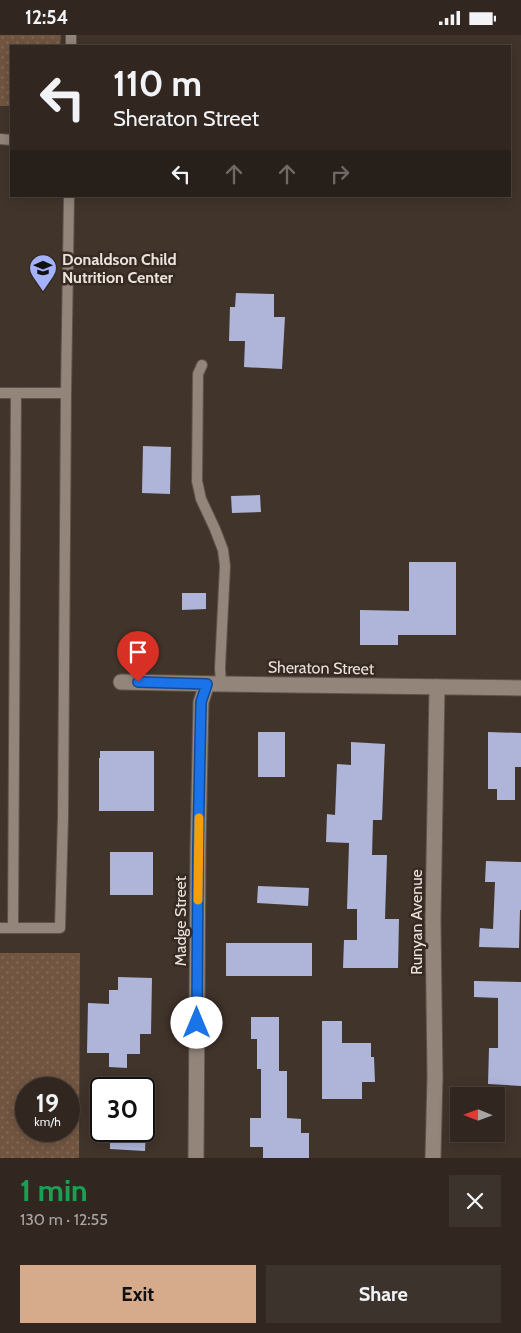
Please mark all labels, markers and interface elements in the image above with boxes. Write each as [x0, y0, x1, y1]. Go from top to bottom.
text: 12:54 [25, 6, 68, 29]
text: 110 m [113, 62, 202, 105]
icon: left [30, 65, 95, 130]
text: Sheraton Street [113, 105, 259, 132]
icon: left [167, 160, 195, 188]
icon: ahead [220, 160, 248, 188]
icon: ahead [273, 160, 301, 188]
icon: right [326, 160, 354, 188]
place label: Donaldson Child Nutrition Center [62, 250, 177, 287]
school or university icon: Donaldson Child Nutrition Center [28, 253, 58, 292]
pin [117, 631, 159, 682]
icon: arrive [124, 638, 152, 666]
street label: Sheraton Street [268, 658, 375, 678]
street label: Runyan Avenue [407, 869, 426, 975]
street label: Madge Street [171, 875, 190, 966]
position arrow [170, 996, 222, 1048]
speed limit sign: 30 [90, 1077, 155, 1142]
north arrow [450, 1087, 505, 1143]
map controls [450, 1087, 505, 1142]
text: 19 [36, 1088, 59, 1118]
text: km/h [34, 1114, 61, 1129]
text: 1 min [20, 1172, 88, 1209]
button: close [449, 1175, 501, 1227]
text: 130 m · 12:55 [20, 1210, 108, 1229]
button: Exit [20, 1265, 256, 1323]
button: Share [266, 1265, 501, 1323]

